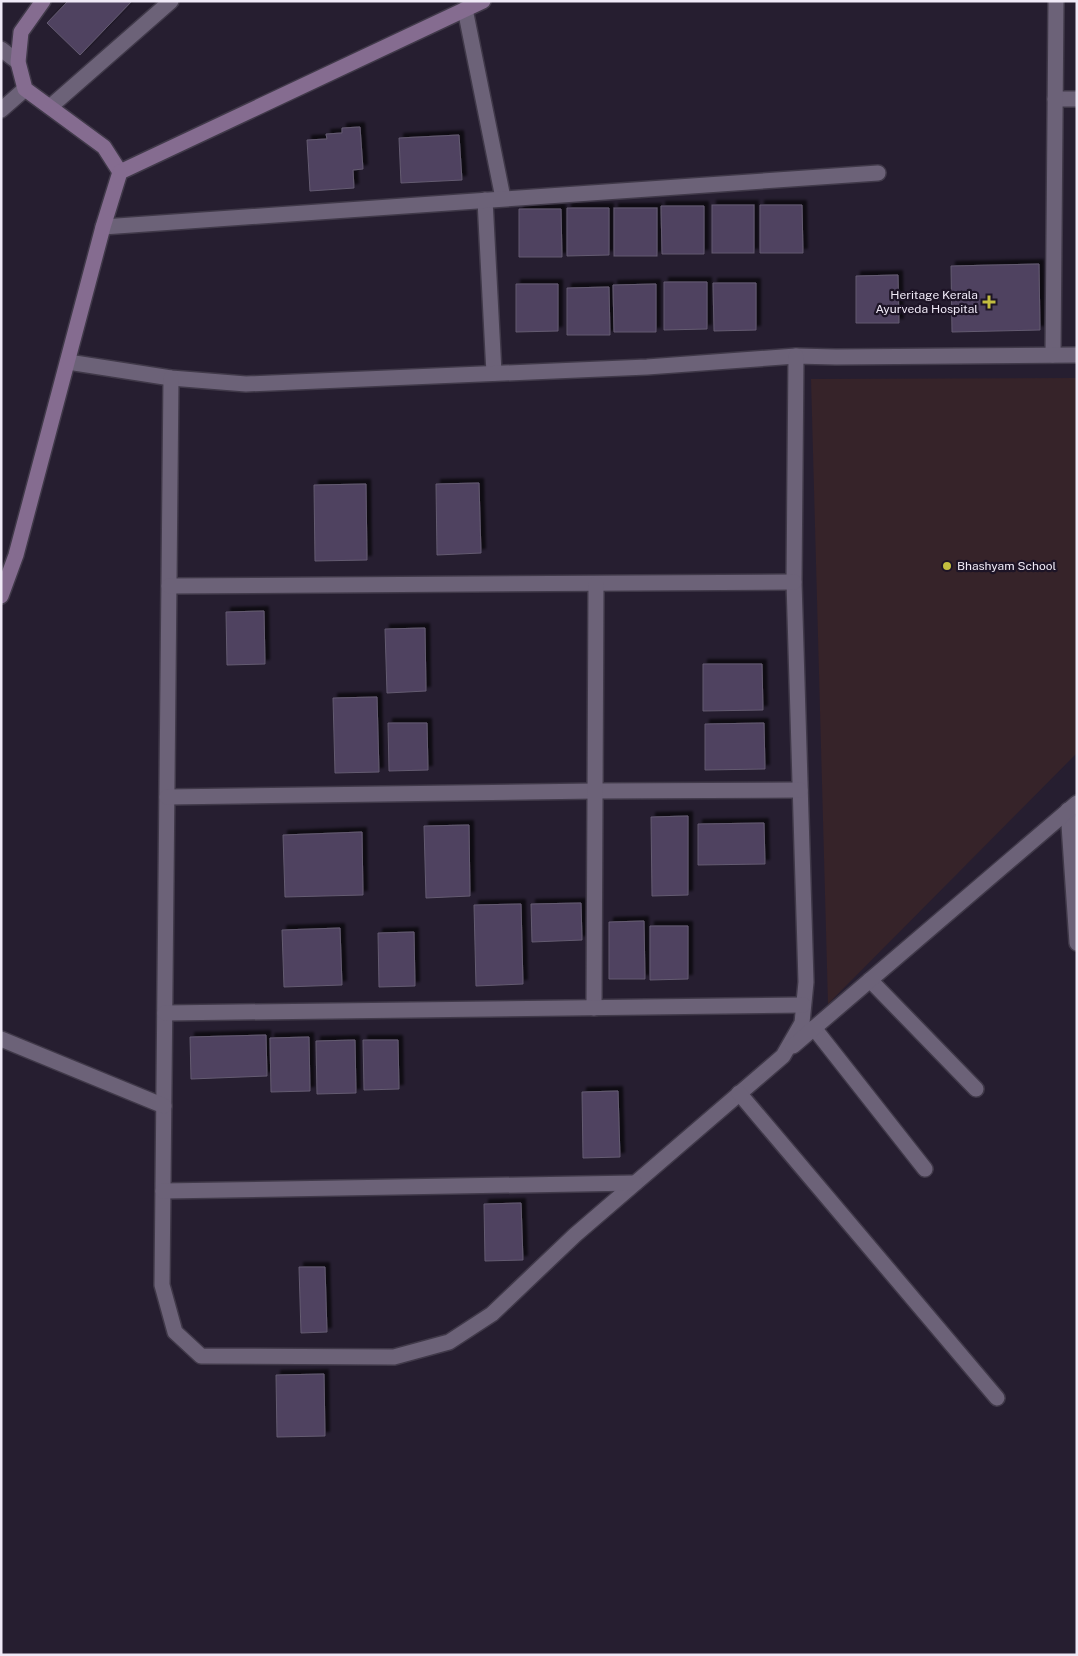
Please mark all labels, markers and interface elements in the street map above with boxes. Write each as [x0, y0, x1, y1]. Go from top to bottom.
place label: Heritage Kerala Ayurveda Hospital [876, 288, 978, 316]
marker: Heritage Kerala Ayurveda Hospital [982, 295, 996, 309]
place label: Bhashyam School [957, 559, 1056, 573]
marker: Bhashyam School [941, 560, 953, 572]

